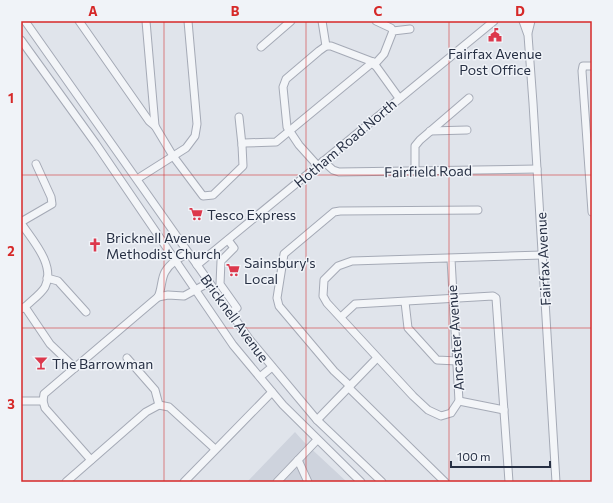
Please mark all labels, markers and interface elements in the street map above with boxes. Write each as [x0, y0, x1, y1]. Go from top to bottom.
text: A [88, 3, 98, 19]
text: B [231, 3, 240, 19]
text: C [374, 3, 383, 19]
text: D [515, 3, 525, 19]
public building icon: Fairfax Avenue Post Office [487, 27, 503, 43]
place label: Fairfax Avenue Post Office [448, 45, 542, 78]
text: 1 [8, 90, 14, 106]
street label: Hotham Road North [290, 95, 400, 191]
street label: Fairfield Road [384, 162, 472, 180]
supermarket icon: Tesco Express [188, 206, 204, 222]
place label: Tesco Express [207, 206, 296, 223]
street label: Fairfax Avenue [532, 212, 554, 306]
place label: Bricknell Avenue Methodist Church [106, 229, 221, 262]
church icon: Bricknell Avenue Methodist Church [87, 237, 103, 253]
text: 2 [7, 243, 15, 259]
place label: Sainsbury's Local [244, 254, 316, 287]
supermarket icon: Sainsbury's Local [225, 262, 241, 278]
street label: Bricknell Avenue [197, 271, 273, 365]
street label: Ancaster Avenue [443, 284, 467, 392]
bar icon: The Barrowman [33, 355, 49, 371]
place label: The Barrowman [52, 355, 153, 372]
text: 3 [7, 396, 15, 412]
scale bar [451, 443, 550, 469]
text: 100 m [457, 449, 491, 463]

